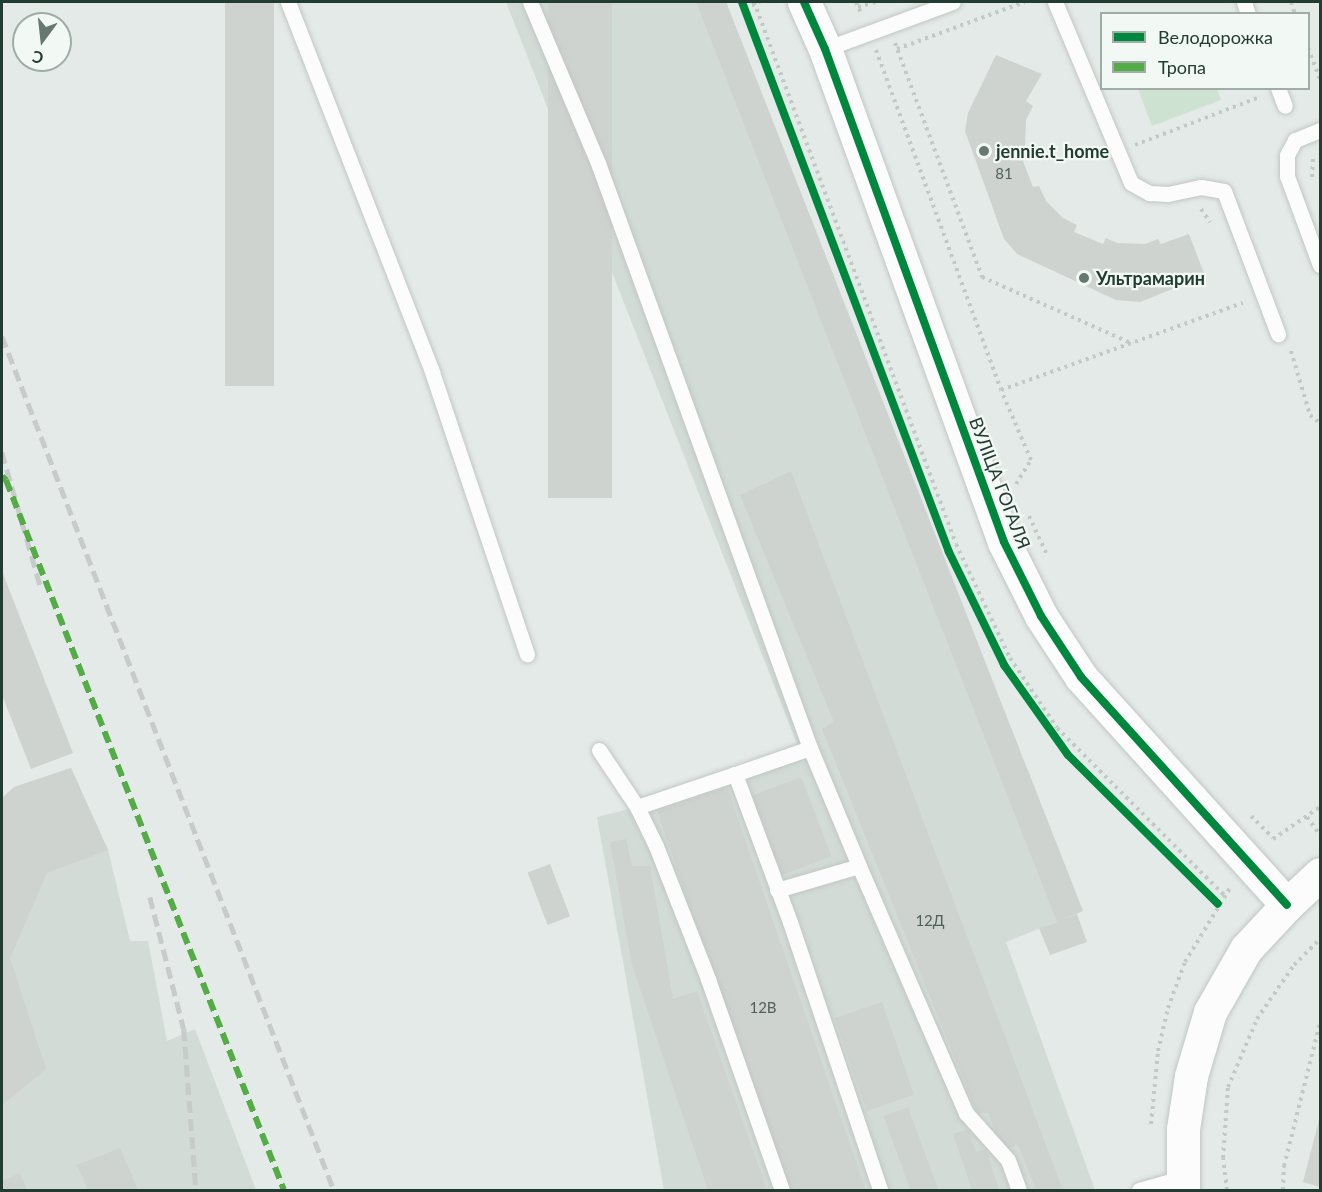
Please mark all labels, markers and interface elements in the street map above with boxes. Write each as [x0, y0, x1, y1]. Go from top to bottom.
north arrow [12, 12, 72, 72]
legend [1100, 12, 1310, 90]
text: Велодорожка [1158, 26, 1273, 48]
text: С [30, 47, 45, 68]
text: Тропа [1158, 56, 1206, 78]
place label: jennie.t_home [996, 140, 1109, 162]
marker: jennie.t_home [977, 144, 991, 158]
house number: 81 [995, 165, 1013, 183]
place label: Ультрамарин [1096, 267, 1205, 289]
marker: Ультрамарин [1077, 271, 1091, 285]
street label: ВУЛІЦА ГОГАЛЯ [965, 414, 1035, 552]
house number: 12Д [915, 912, 945, 930]
house number: 12В [749, 999, 777, 1017]

